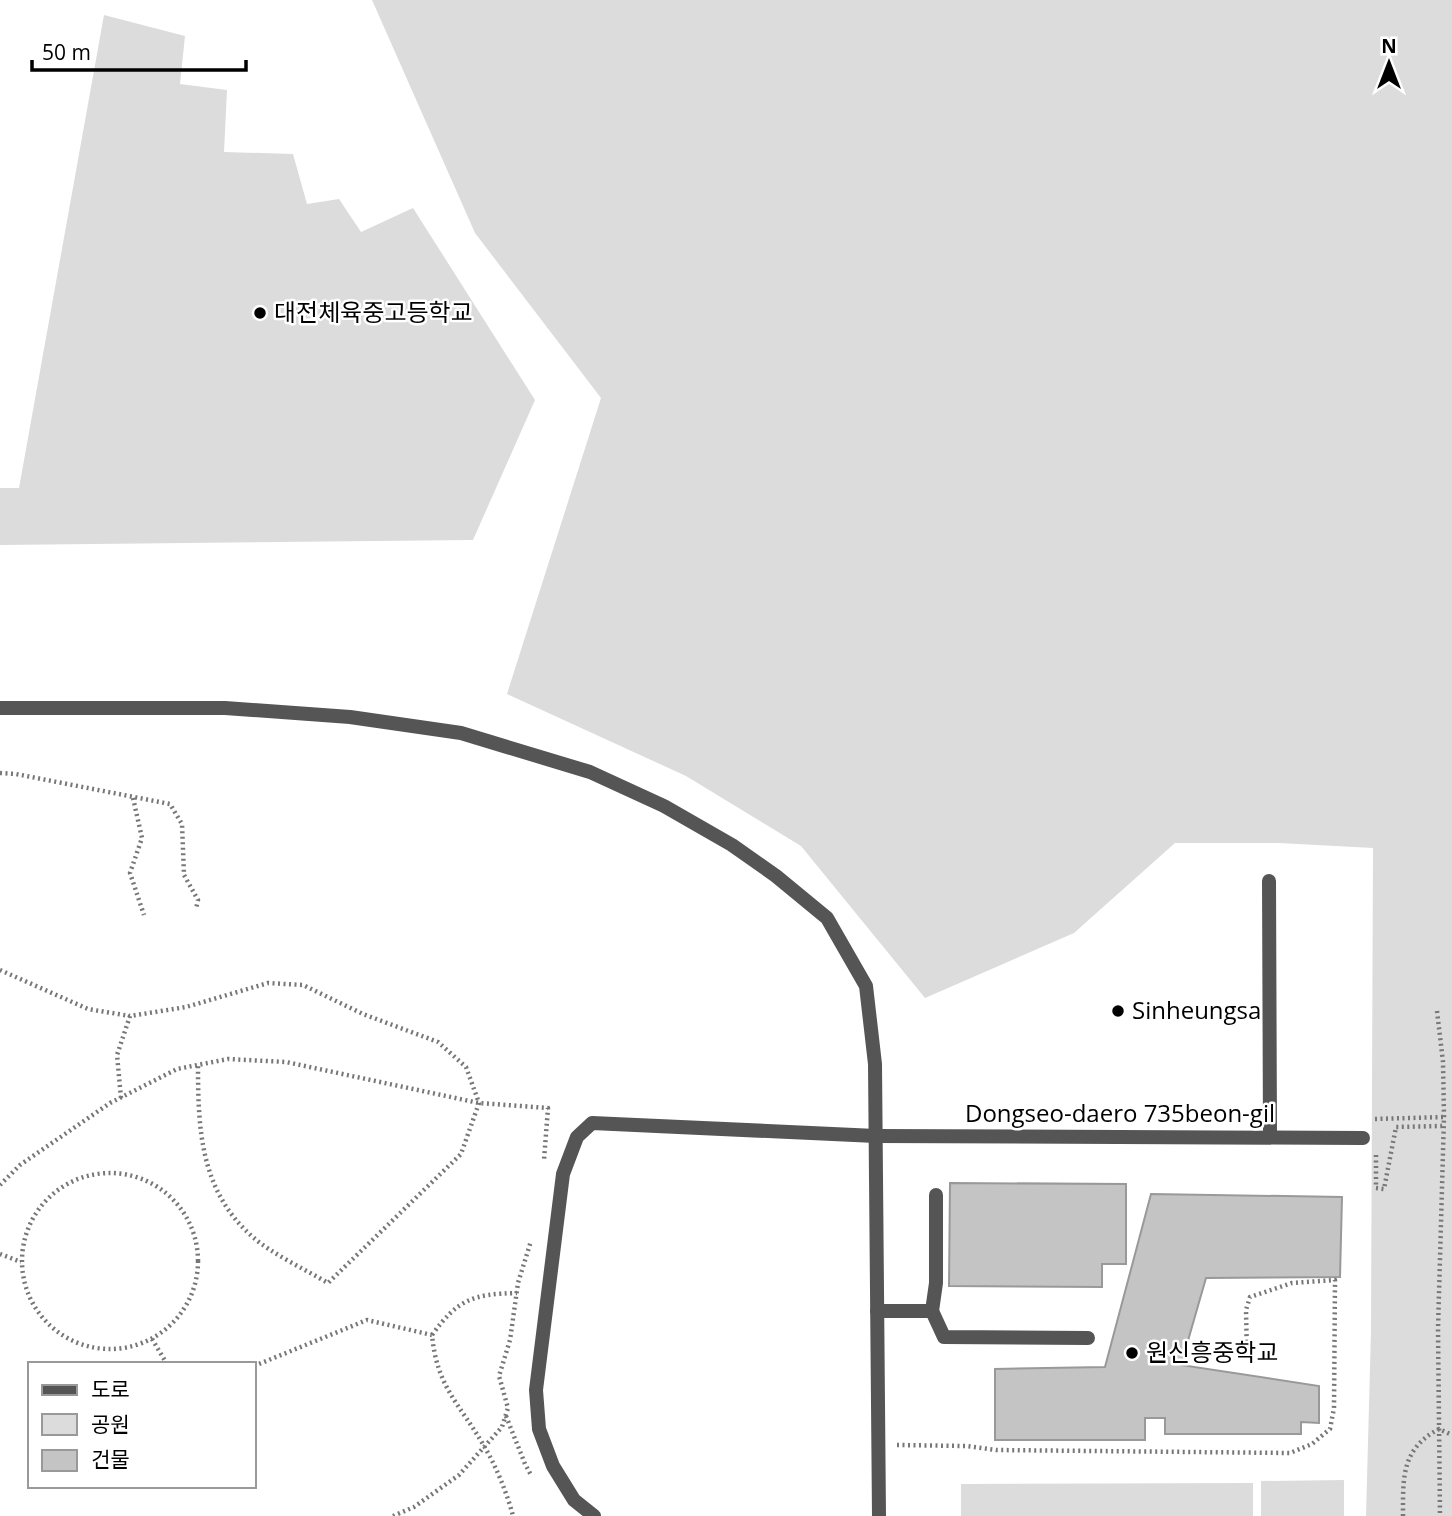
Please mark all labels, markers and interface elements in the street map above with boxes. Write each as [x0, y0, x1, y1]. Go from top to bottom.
scale bar [32, 28, 245, 72]
north arrow [1354, 28, 1424, 98]
text: N [1381, 33, 1397, 59]
text: 50 m [42, 38, 91, 66]
place label: 대전체육중고등학교 [274, 295, 473, 328]
marker: 대전체육중고등학교 [252, 305, 268, 321]
place label: Sinheungsa [1132, 993, 1261, 1026]
marker: Sinheungsa [1110, 1003, 1126, 1019]
street label: Dongseo-daero 735beon-gil [965, 1096, 1275, 1129]
place label: 원신흥중학교 [1146, 1335, 1278, 1368]
marker: 원신흥중학교 [1124, 1345, 1140, 1361]
legend [28, 1362, 256, 1488]
text: 도로 [91, 1375, 130, 1403]
text: 공원 [91, 1410, 130, 1438]
text: 건물 [91, 1445, 130, 1473]

